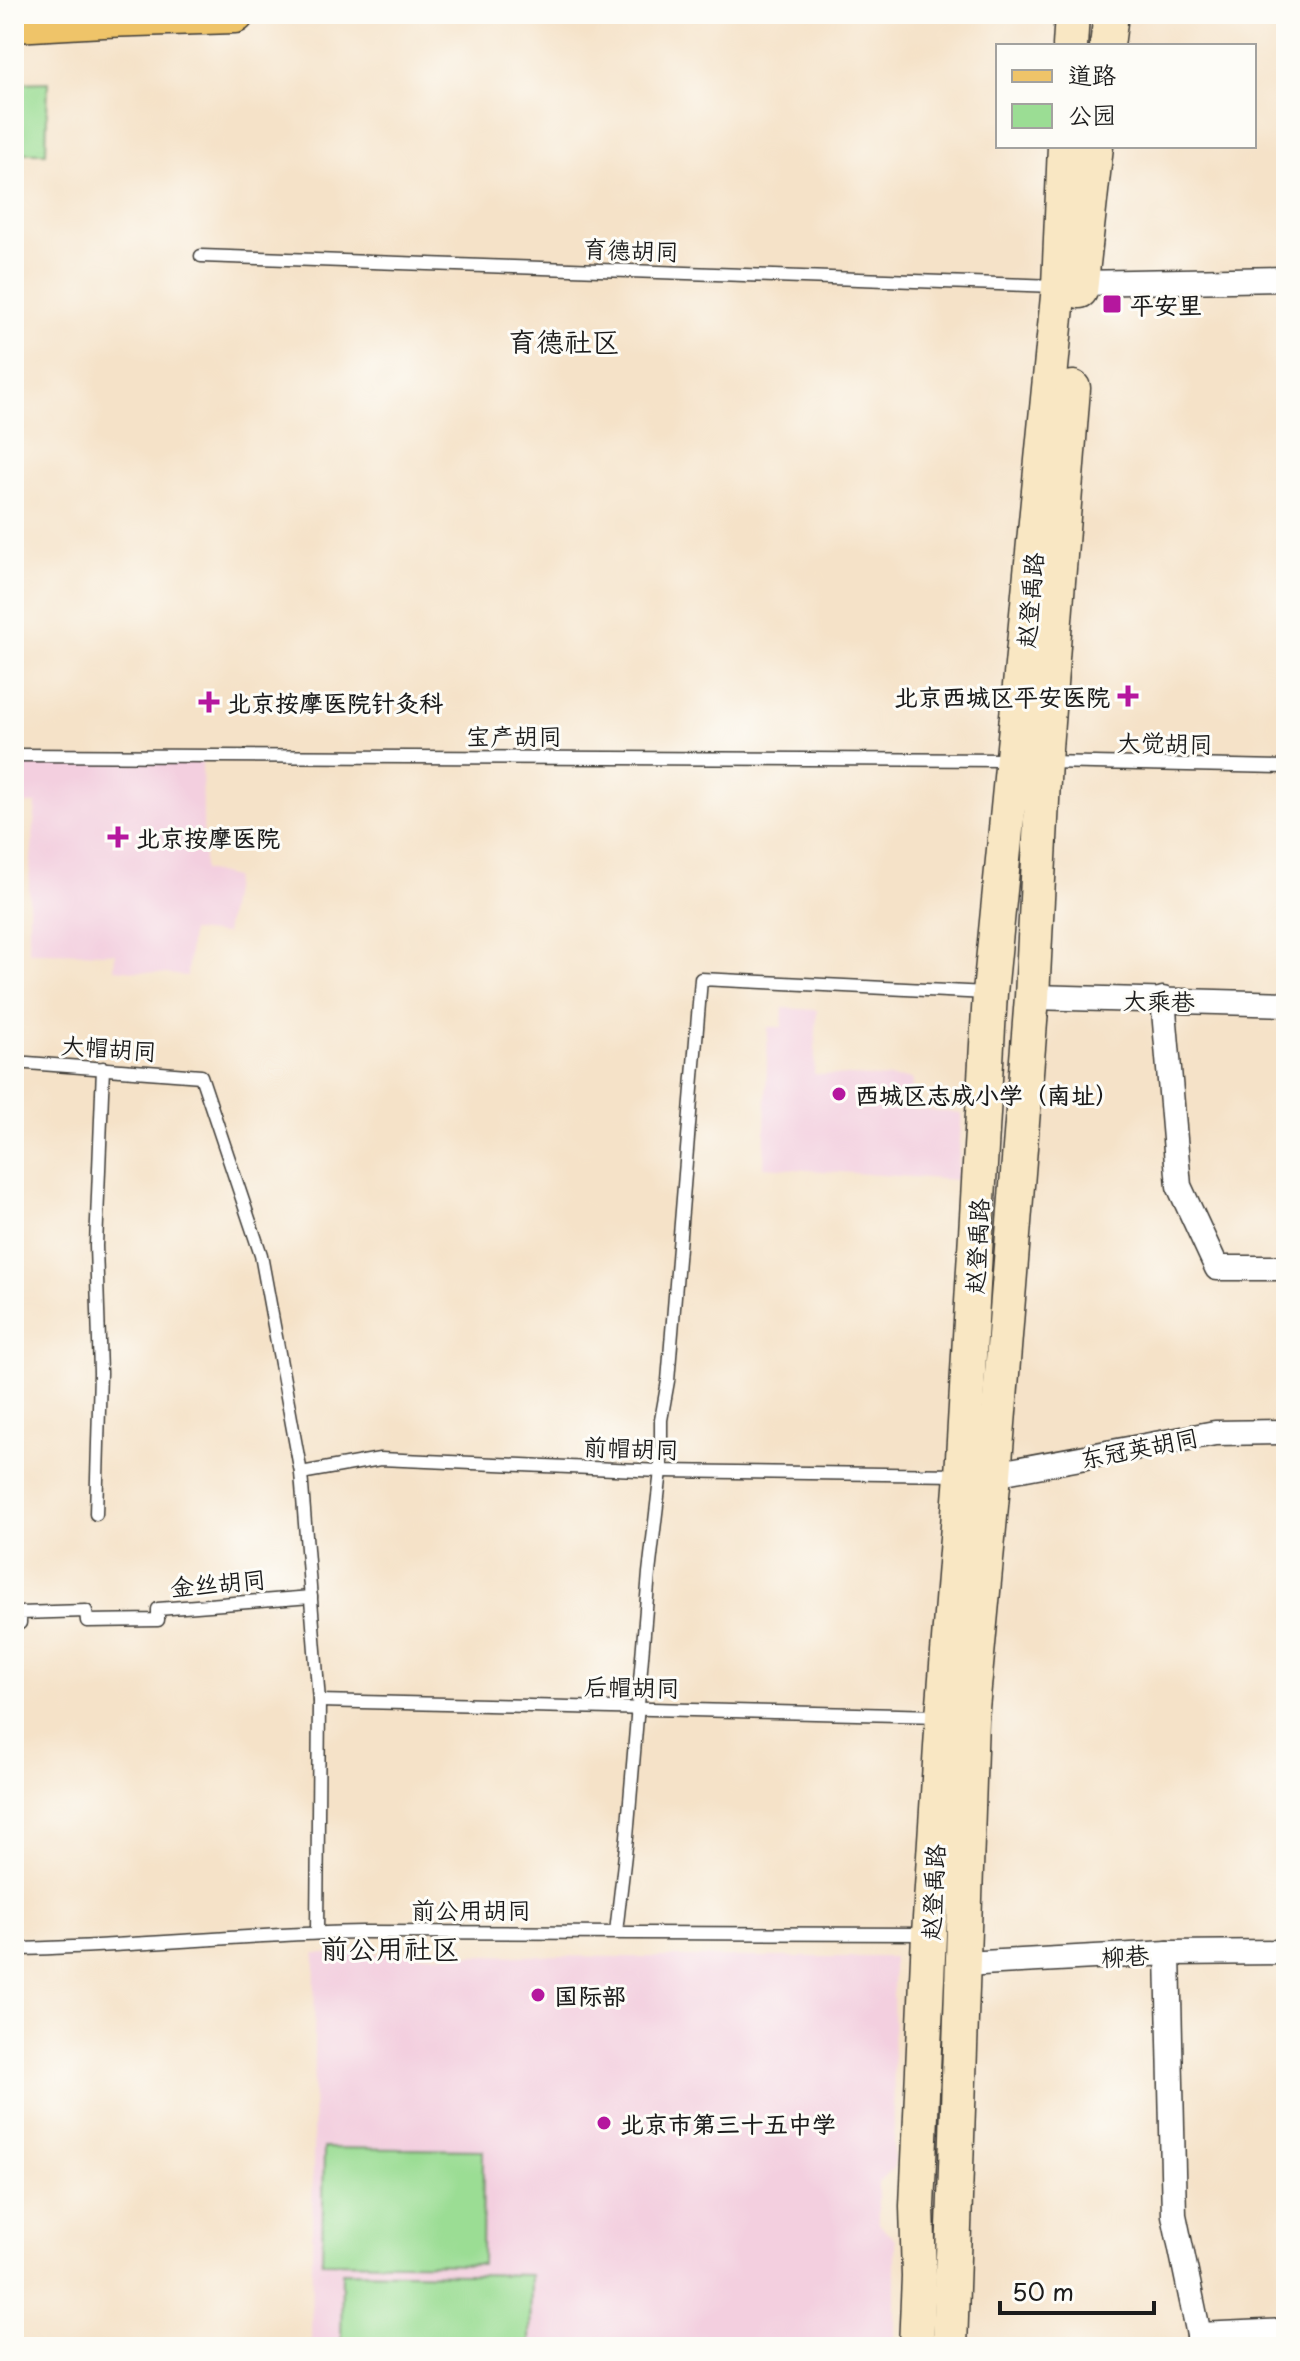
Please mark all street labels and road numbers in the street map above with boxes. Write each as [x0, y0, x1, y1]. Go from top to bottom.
street label: 育德胡同 [582, 229, 680, 269]
street label: 赵登禹路 [1007, 551, 1051, 649]
street label: 宝产胡同 [466, 717, 562, 753]
street label: 大觉胡同 [1117, 723, 1213, 761]
street label: 大乘巷 [1123, 981, 1195, 1019]
street label: 大帽胡同 [60, 1026, 158, 1068]
street label: 赵登禹路 [956, 1197, 996, 1295]
street label: 东冠英胡同 [1077, 1418, 1201, 1476]
street label: 前帽胡同 [582, 1427, 680, 1467]
street label: 金丝胡同 [169, 1560, 267, 1604]
street label: 后帽胡同 [584, 1667, 680, 1705]
street label: 赵登禹路 [912, 1843, 952, 1941]
street label: 前公用胡同 [411, 1891, 531, 1927]
street label: 柳巷 [1100, 1936, 1150, 1974]

